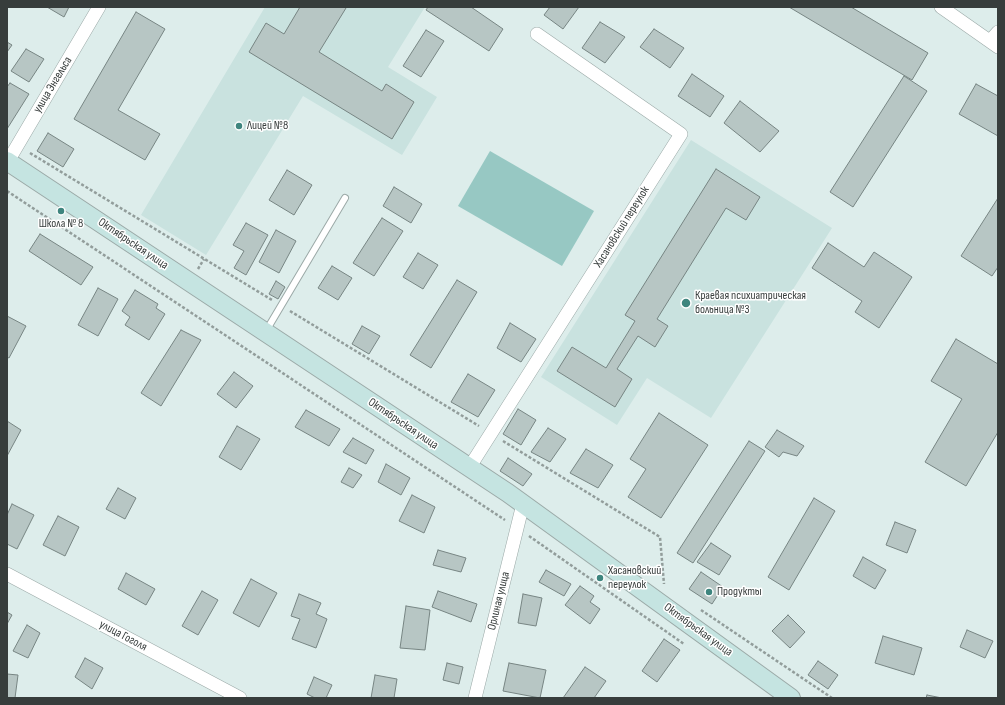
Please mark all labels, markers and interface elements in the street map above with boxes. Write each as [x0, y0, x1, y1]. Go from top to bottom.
street label: улица Энгельса [31, 54, 75, 116]
place label: Лицей №8 [247, 119, 288, 133]
marker: Лицей №8 [234, 121, 244, 131]
street label: Хасановский переулок [591, 184, 653, 270]
marker: Школа № 8 [56, 206, 66, 216]
street label: Октябрьская улица [95, 215, 171, 273]
place label: Школа № 8 [39, 217, 83, 231]
place label: Краевая психиатрическая больница №3 [695, 289, 806, 317]
marker: Краевая психиатрическая больница №3 [680, 297, 692, 309]
street label: Октябрьская улица [365, 395, 441, 453]
place label: Хасановский переулок [608, 564, 661, 592]
street label: Орлиная улица [485, 570, 513, 632]
marker: Хасановский переулок [595, 573, 605, 583]
place label: Продукты [717, 585, 762, 599]
marker: Продукты [704, 587, 714, 597]
street label: Октябрьская улица [661, 600, 735, 660]
street label: улица Гоголя [97, 617, 149, 655]

